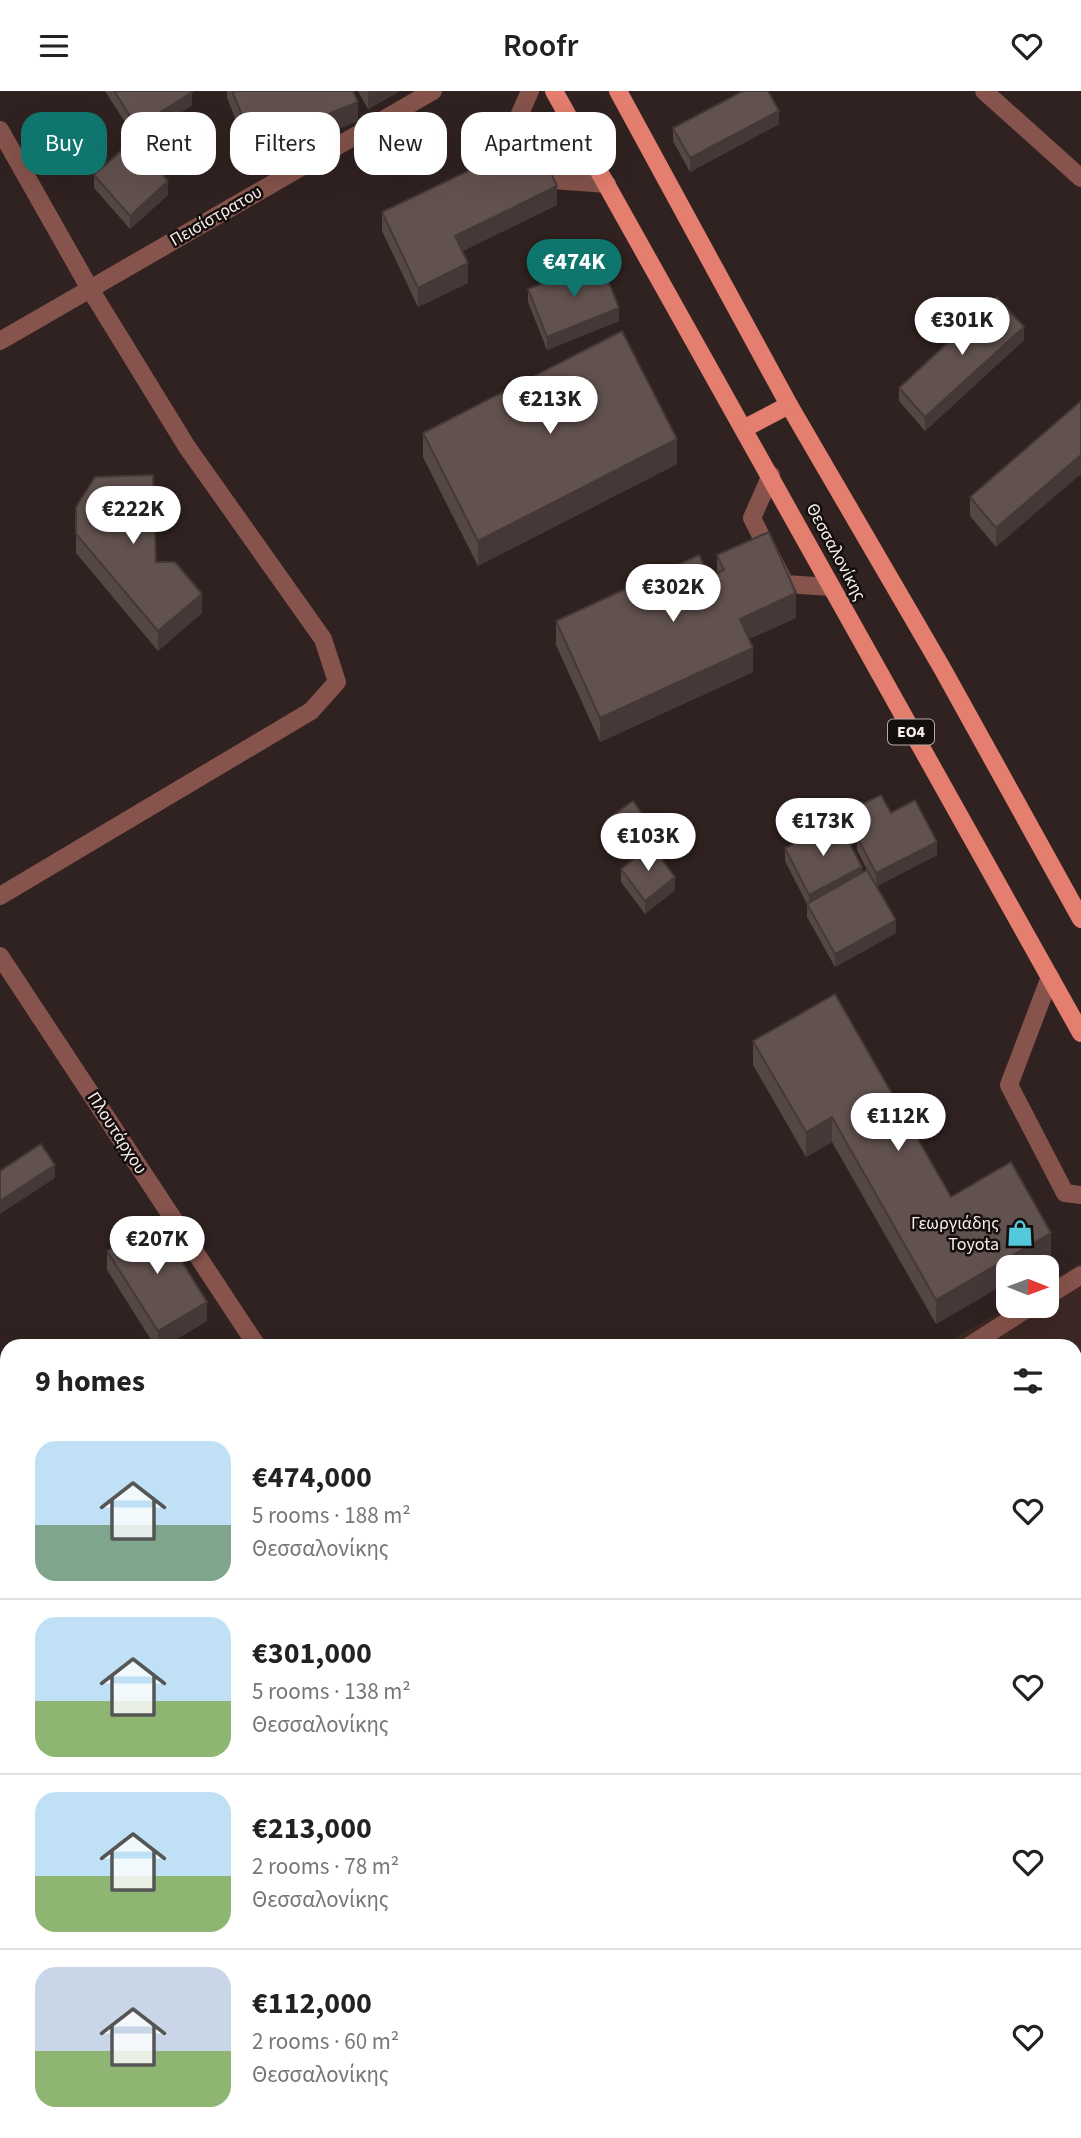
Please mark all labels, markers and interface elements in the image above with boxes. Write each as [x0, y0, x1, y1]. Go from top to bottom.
text: Roofr [503, 23, 578, 69]
icon: menu [35, 27, 73, 65]
icon: heart [1008, 27, 1046, 65]
chip: Buy [21, 112, 107, 175]
chip: Rent [121, 112, 216, 175]
chip: Filters [230, 112, 340, 175]
chip: New [354, 112, 447, 175]
chip: Apartment [461, 112, 616, 175]
street label: Πεισίστρατου [165, 179, 267, 253]
pin: €474K [525, 239, 623, 299]
text: €474K [543, 245, 605, 278]
pin: €301K [913, 297, 1011, 357]
text: €301K [931, 303, 993, 336]
pin: €213K [501, 377, 599, 436]
text: €213K [519, 382, 581, 415]
pin: €222K [84, 487, 182, 546]
text: €222K [102, 492, 164, 525]
street label: Θεσσαλονίκης [800, 499, 872, 605]
pin: €302K [624, 565, 722, 624]
text: €302K [642, 570, 704, 603]
road number: ΕΟ4 [888, 719, 934, 745]
pin: €173K [774, 799, 872, 858]
text: €173K [792, 804, 854, 837]
pin: €103K [599, 813, 697, 873]
text: €103K [617, 819, 679, 852]
street label: Πλουτάρχου [81, 1087, 153, 1179]
pin: €112K [849, 1093, 947, 1153]
text: €112K [867, 1099, 929, 1132]
place label: Γεωργιάδης Toyota [911, 1211, 999, 1257]
pin: €207K [108, 1217, 206, 1276]
shop icon: Γεωργιάδης Toyota [1005, 1218, 1035, 1248]
text: €207K [126, 1222, 188, 1255]
north arrow [996, 1255, 1059, 1318]
map controls [996, 1255, 1059, 1318]
text: 9 homes [35, 1360, 145, 1403]
icon: filters [1009, 1362, 1047, 1400]
text: €474,000 [252, 1456, 372, 1499]
icon: home [91, 1469, 175, 1553]
icon: heart [1009, 1492, 1047, 1530]
text: 5 rooms · 188 m² [252, 1499, 411, 1532]
text: Θεσσαλονίκης [252, 1532, 389, 1565]
text: €301,000 [252, 1632, 372, 1675]
icon: home [91, 1645, 175, 1729]
icon: heart [1009, 1668, 1047, 1706]
text: 5 rooms · 138 m² [252, 1675, 411, 1708]
text: Θεσσαλονίκης [252, 1708, 389, 1741]
text: €213,000 [252, 1807, 372, 1850]
icon: home [91, 1820, 175, 1904]
icon: heart [1009, 1843, 1047, 1881]
text: 2 rooms · 78 m² [252, 1850, 399, 1883]
text: Θεσσαλονίκης [252, 1883, 389, 1916]
text: €112,000 [252, 1982, 372, 2025]
icon: home [91, 1995, 175, 2079]
icon: heart [1009, 2018, 1047, 2056]
text: 2 rooms · 60 m² [252, 2025, 399, 2058]
text: Θεσσαλονίκης [252, 2058, 389, 2091]

